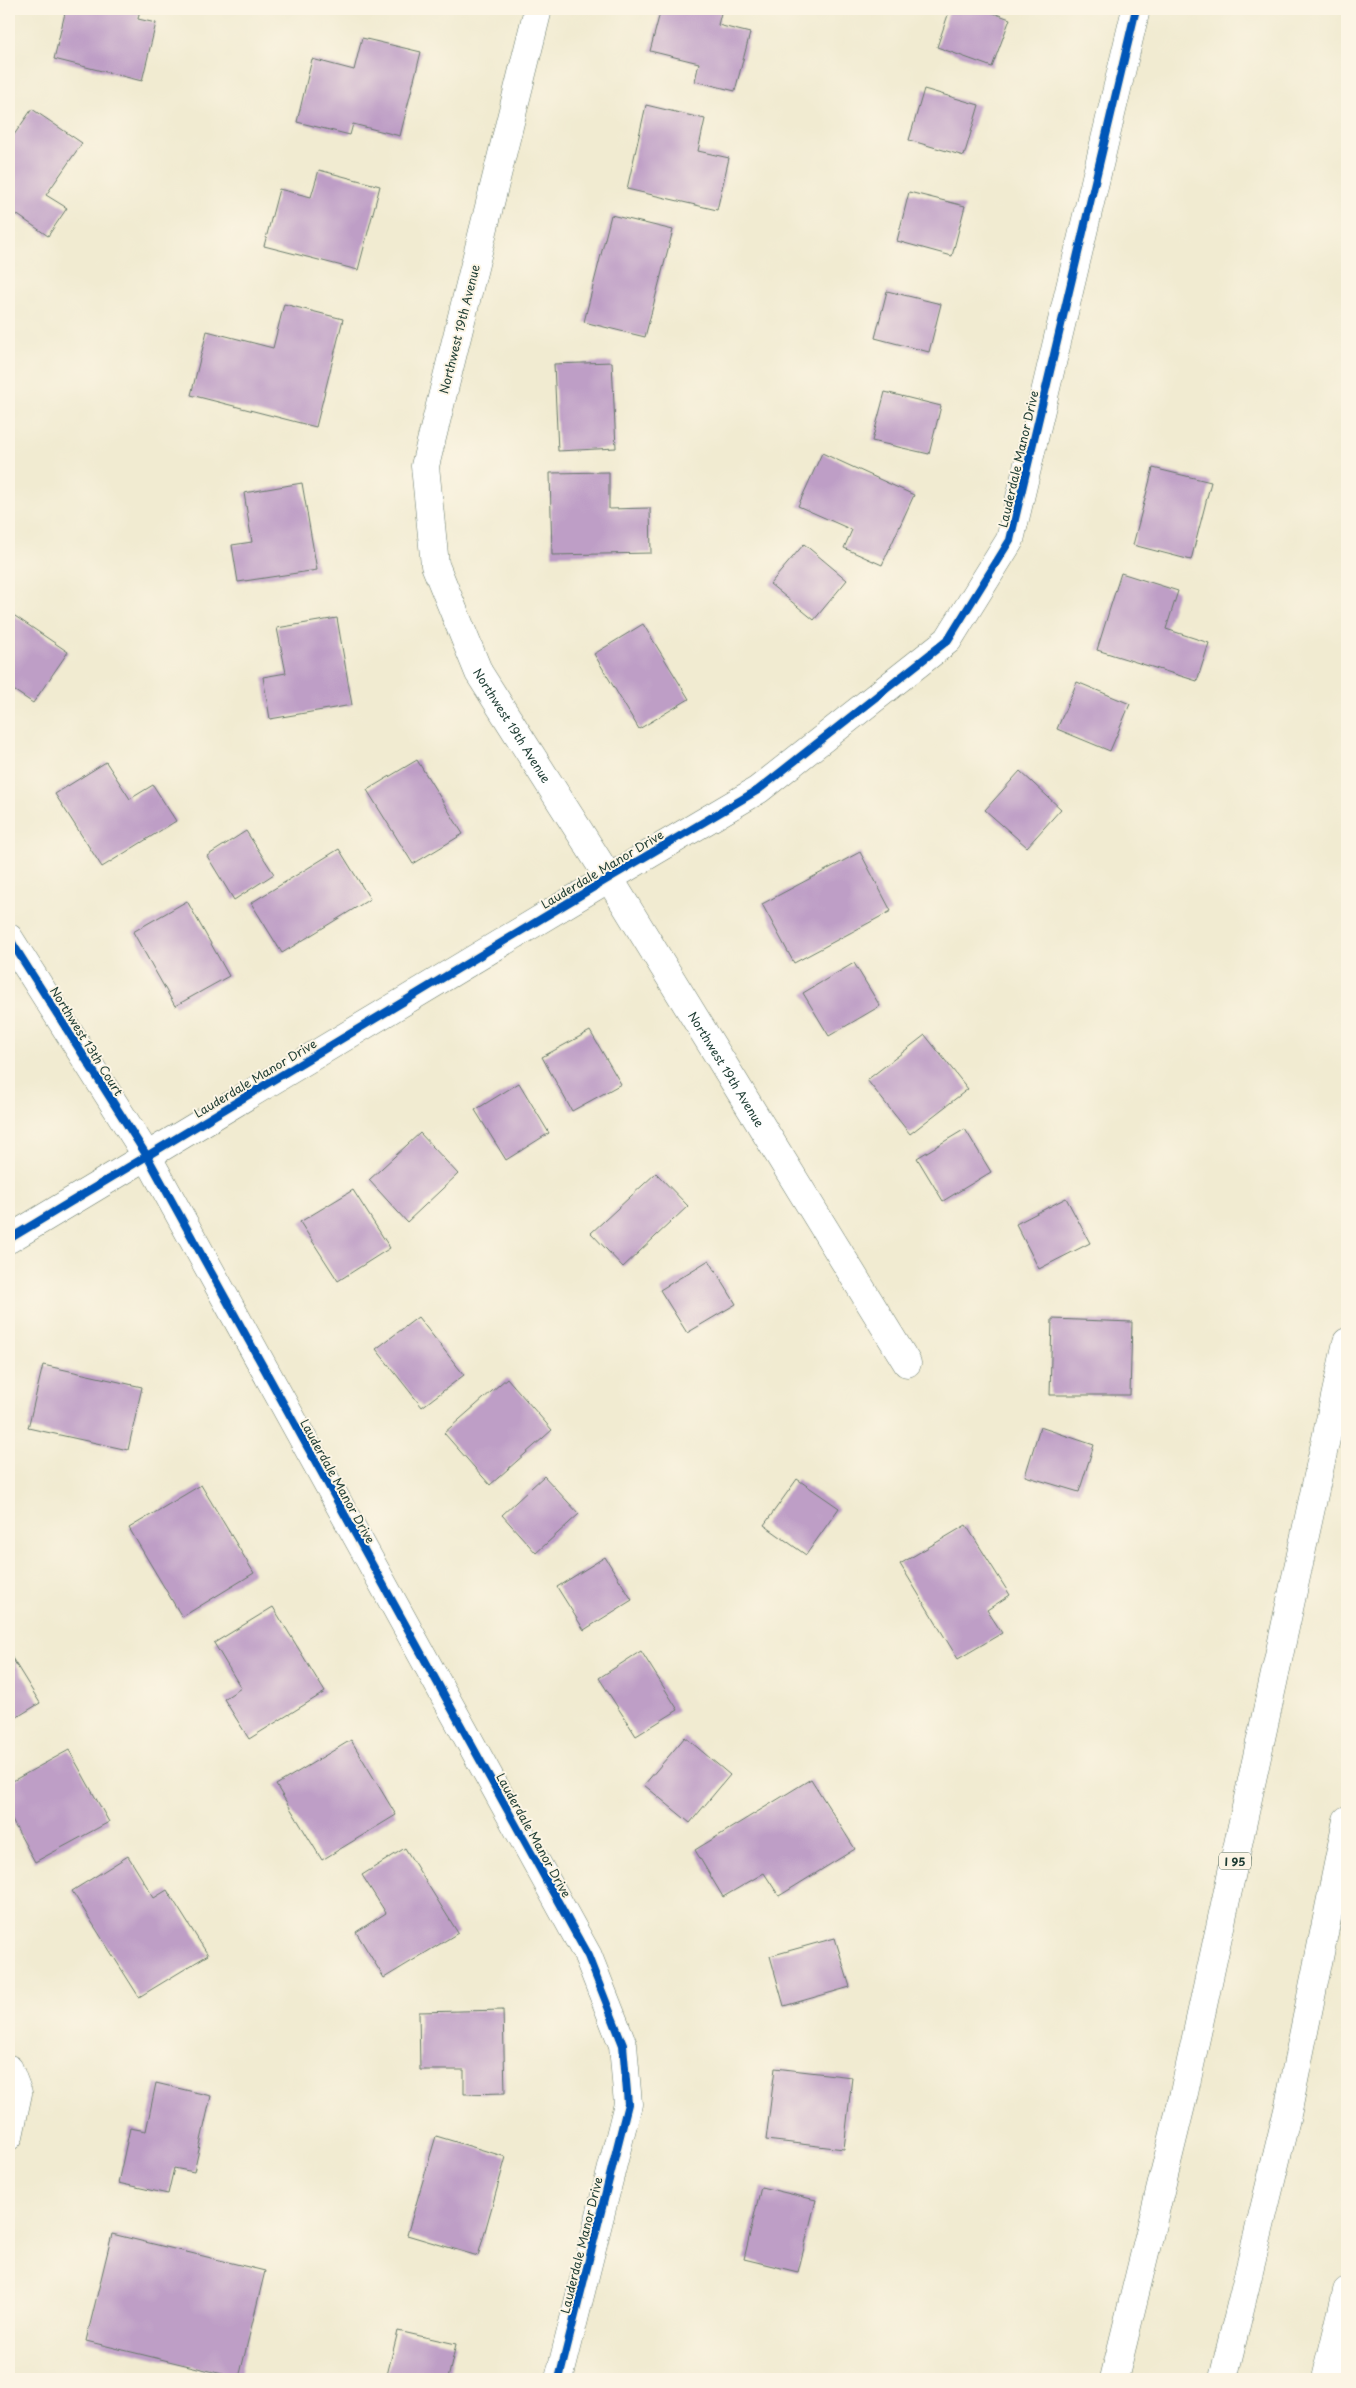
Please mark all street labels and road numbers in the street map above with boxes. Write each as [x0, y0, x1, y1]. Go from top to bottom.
street label: Northwest 19th Avenue [434, 262, 484, 395]
street label: Lauderdale Manor Drive [993, 389, 1043, 529]
street label: Northwest 19th Avenue [469, 665, 556, 787]
street label: Lauderdale Manor Drive [537, 825, 667, 913]
street label: Northwest 13th Court [46, 983, 128, 1099]
street label: Northwest 19th Avenue [684, 1008, 769, 1131]
street label: Lauderdale Manor Drive [190, 1034, 320, 1122]
street label: Lauderdale Manor Drive [296, 1415, 380, 1547]
street label: Lauderdale Manor Drive [492, 1769, 576, 1901]
road number: I 95 [1219, 1852, 1251, 1870]
street label: Lauderdale Manor Drive [555, 2175, 607, 2315]

